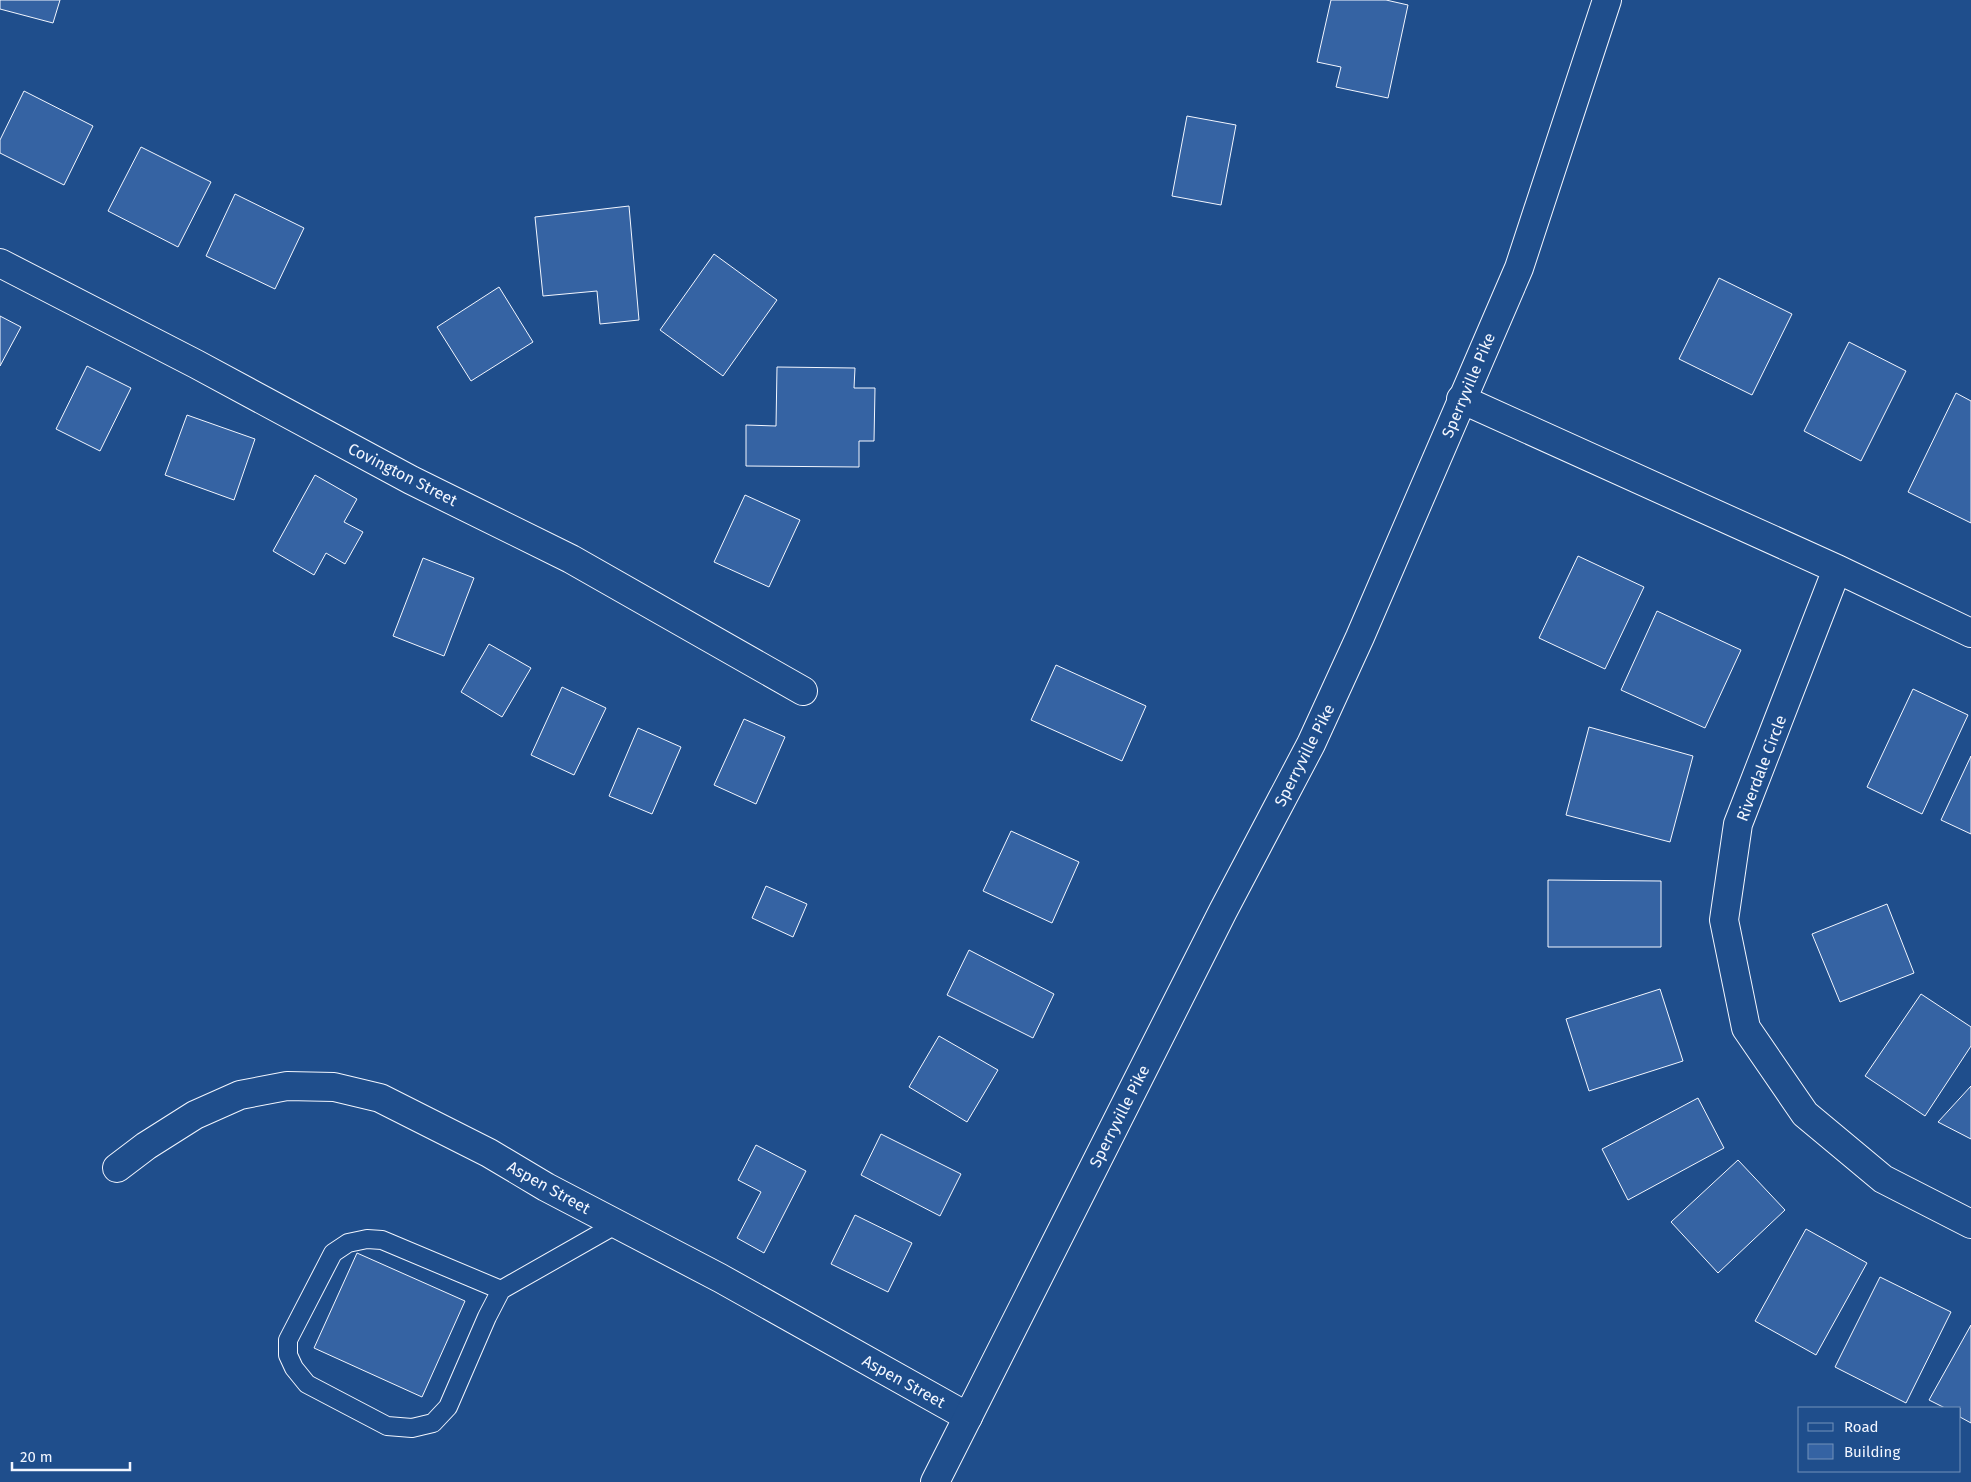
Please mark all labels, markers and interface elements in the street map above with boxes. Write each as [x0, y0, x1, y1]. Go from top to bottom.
street label: Sperryville Pike [1438, 330, 1499, 441]
street label: Covington Street [345, 439, 461, 510]
street label: Sperryville Pike [1270, 701, 1338, 810]
street label: Riverdale Circle [1732, 712, 1790, 824]
street label: Sperryville Pike [1085, 1062, 1153, 1171]
street label: Aspen Street [504, 1157, 594, 1218]
street label: Aspen Street [859, 1351, 949, 1412]
legend [1798, 1407, 1961, 1472]
text: Road [1844, 1418, 1879, 1436]
scale bar [12, 1440, 130, 1472]
text: Building [1844, 1443, 1900, 1461]
text: 20 m [20, 1448, 53, 1466]

